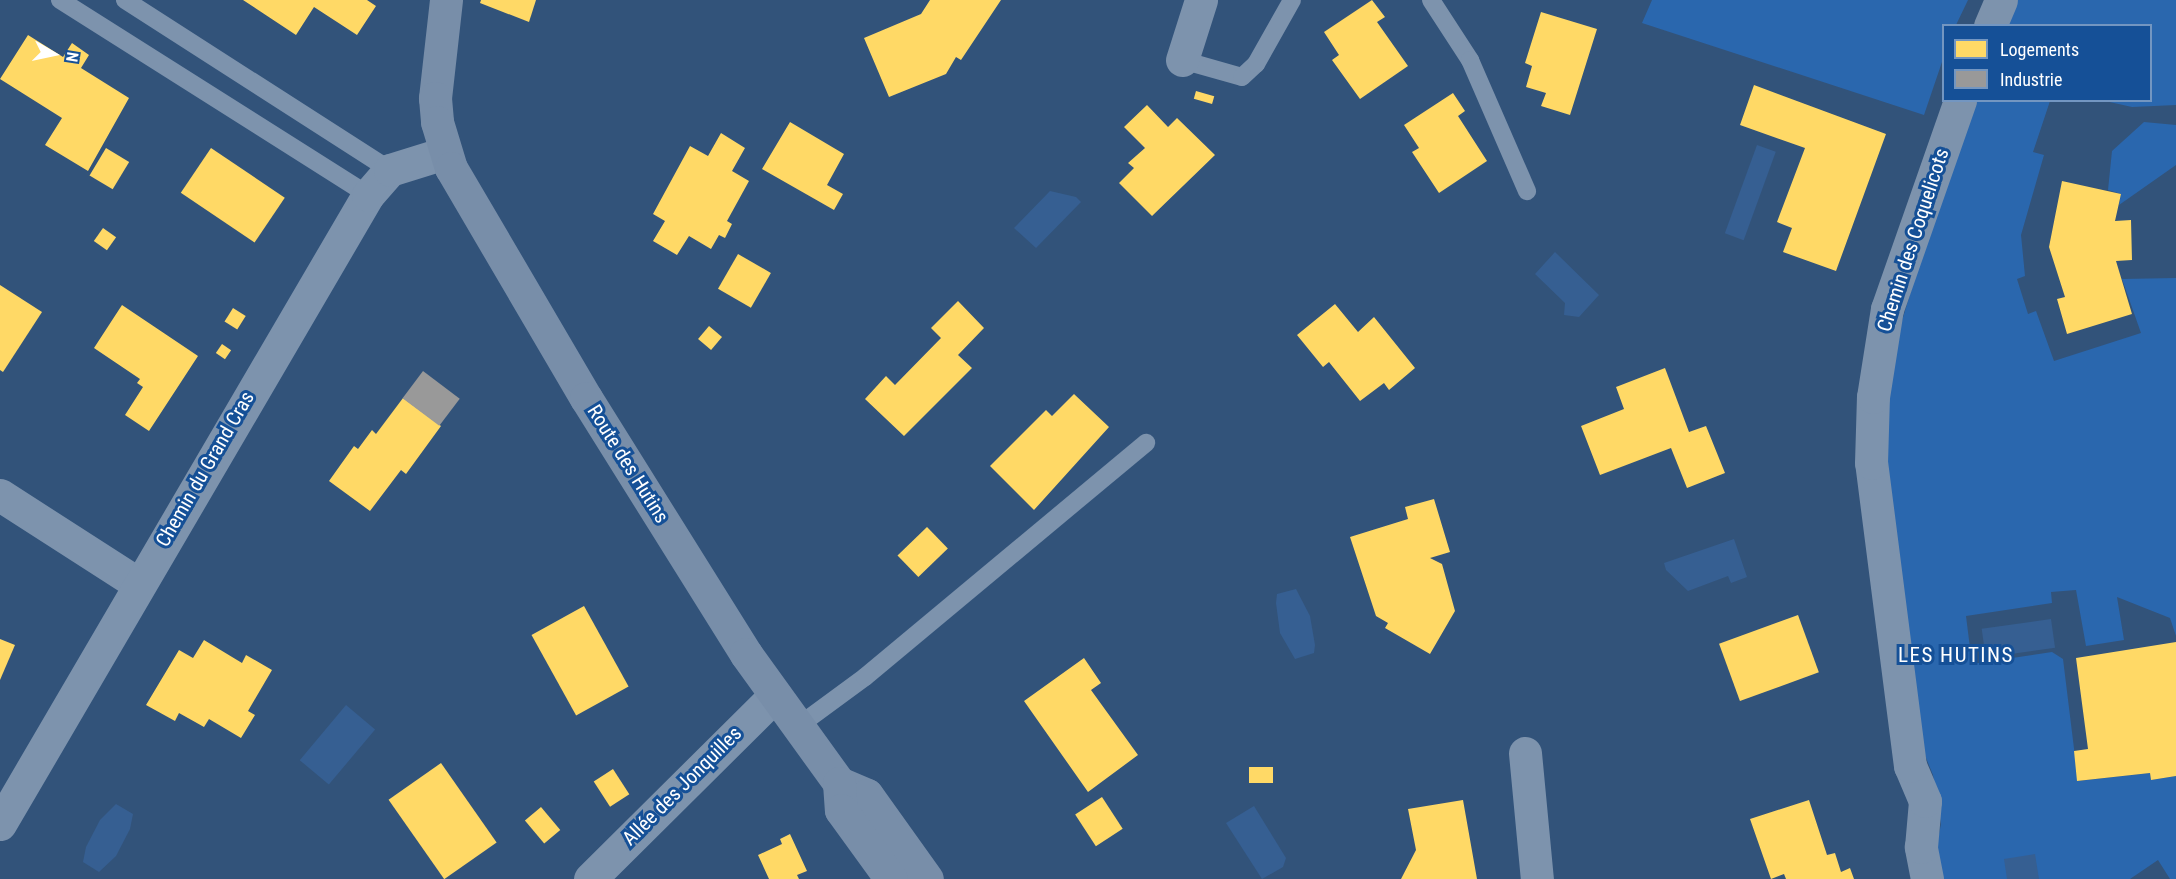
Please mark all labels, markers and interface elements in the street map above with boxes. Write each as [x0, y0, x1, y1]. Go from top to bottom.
north arrow [24, 24, 84, 84]
legend [1942, 24, 2152, 102]
text: Logements [2000, 39, 2079, 60]
text: N [62, 51, 82, 63]
text: Industrie [2000, 69, 2062, 90]
street label: Chemin des Coquelicots [1872, 145, 1954, 335]
street label: Chemin du Grand Cras [151, 387, 259, 551]
street label: Route des Hutins [582, 401, 674, 527]
district label: LES HUTINS [1898, 642, 2014, 668]
street label: Allée des Jonquilles [618, 722, 746, 850]

